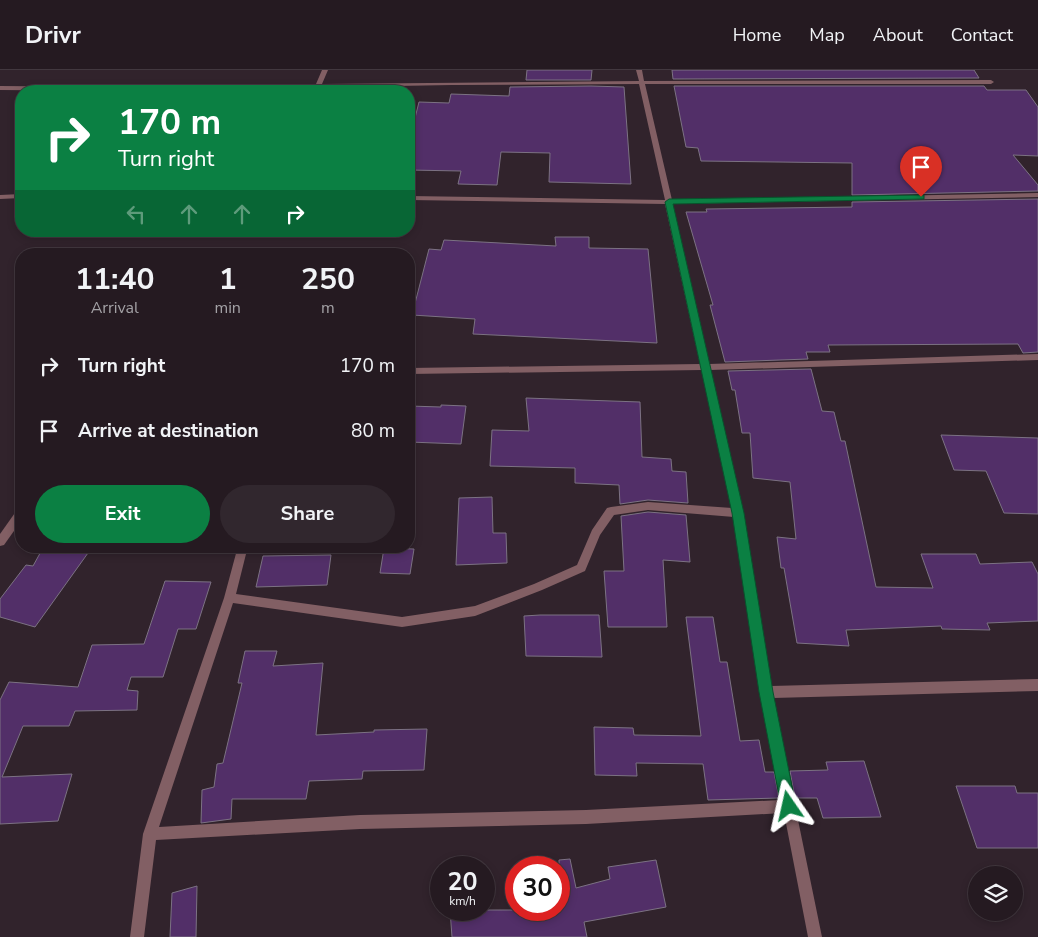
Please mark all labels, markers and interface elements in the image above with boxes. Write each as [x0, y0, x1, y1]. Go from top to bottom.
text: Drivr [25, 19, 81, 51]
text: Home [733, 23, 781, 47]
text: Map [809, 23, 845, 47]
text: About [873, 23, 923, 47]
text: Contact [951, 23, 1013, 47]
text: 170 m [118, 99, 221, 146]
icon: right [35, 105, 100, 170]
text: Turn right [118, 144, 214, 174]
pin [900, 146, 942, 197]
icon: arrive [907, 153, 935, 181]
icon: left [122, 200, 150, 228]
icon: ahead [175, 200, 203, 228]
icon: ahead [228, 200, 256, 228]
icon: right [281, 200, 309, 228]
text: 11:40 [75, 259, 154, 300]
text: 1 [219, 259, 237, 300]
text: 250 [301, 259, 355, 300]
text: Arrival [91, 297, 139, 319]
text: min [214, 297, 241, 319]
text: m [321, 297, 335, 319]
icon: right [35, 352, 63, 380]
text: Turn right [78, 353, 165, 379]
text: 170 m [340, 353, 395, 379]
icon: arrive [35, 417, 63, 445]
text: Arrive at destination [78, 418, 259, 444]
text: 80 m [351, 418, 395, 444]
button: Exit [35, 485, 210, 543]
button: Share [220, 485, 395, 543]
position arrow [762, 779, 814, 831]
speed limit sign: 30 [505, 856, 570, 921]
text: 20 [447, 865, 478, 899]
map controls [968, 866, 1023, 921]
button: layers [968, 866, 1023, 921]
text: km/h [449, 893, 476, 909]

